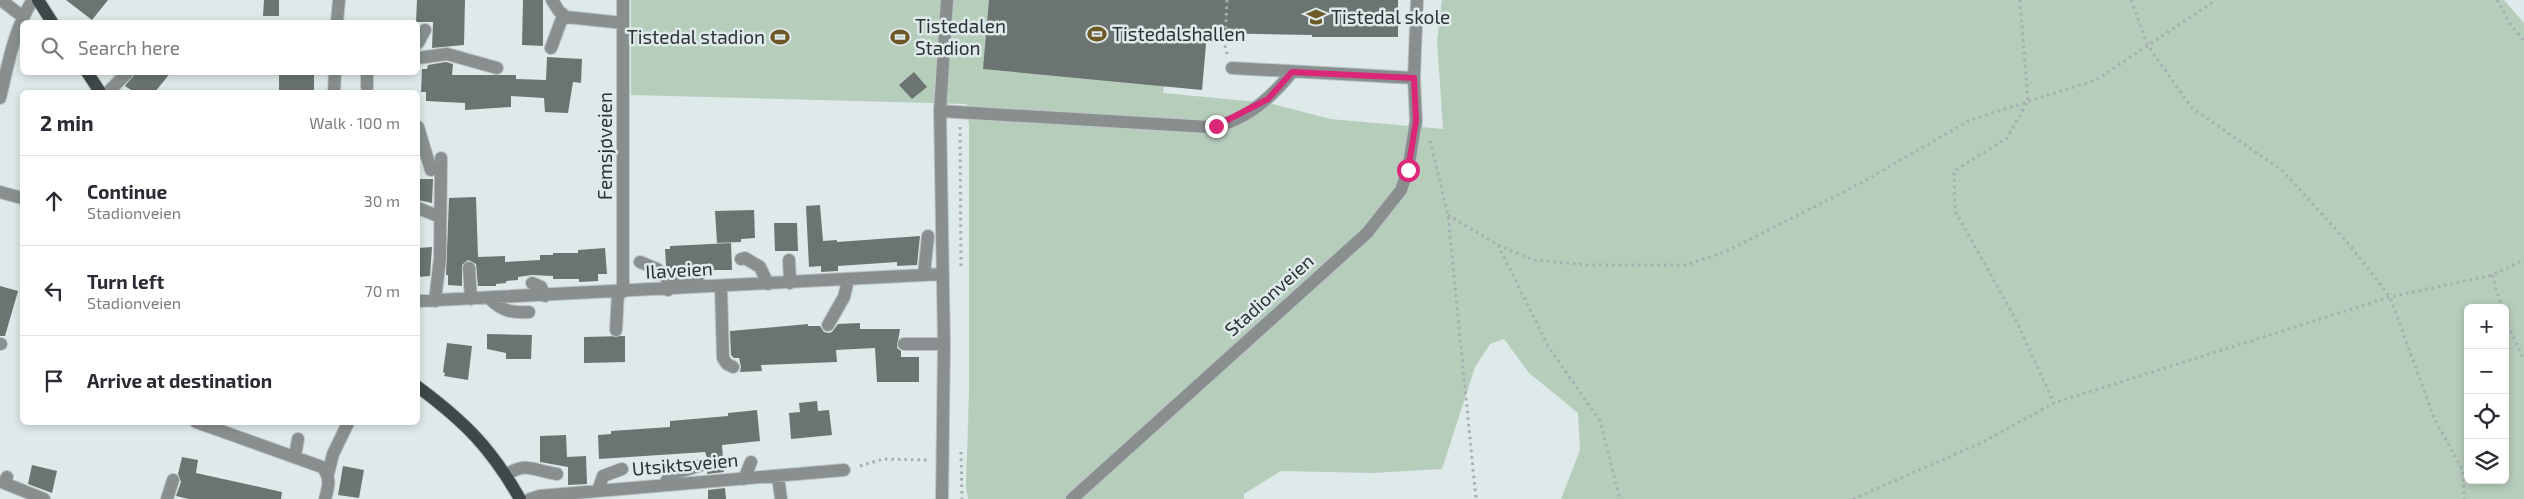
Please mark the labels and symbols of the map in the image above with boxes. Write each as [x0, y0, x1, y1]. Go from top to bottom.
place label: Tistedal skole [1331, 5, 1450, 28]
school or university icon: Tistedal skole [1305, 6, 1327, 28]
place label: Tistedalen Stadion [915, 14, 1006, 59]
place label: Tistedalshallen [1112, 22, 1245, 45]
sports icon: Tistedalshallen [1086, 23, 1108, 45]
place label: Tistedal stadion [627, 25, 765, 48]
sports icon: Tistedal stadion [769, 26, 791, 48]
sports icon: Tistedalen Stadion [889, 26, 911, 48]
street label: Femsjøveien [593, 92, 616, 200]
route end [1205, 115, 1228, 138]
route start [1397, 159, 1420, 182]
street label: Stadionveien [1219, 249, 1318, 341]
street label: Ilaveien [645, 256, 713, 283]
street label: Utsiktsveien [631, 447, 739, 480]

